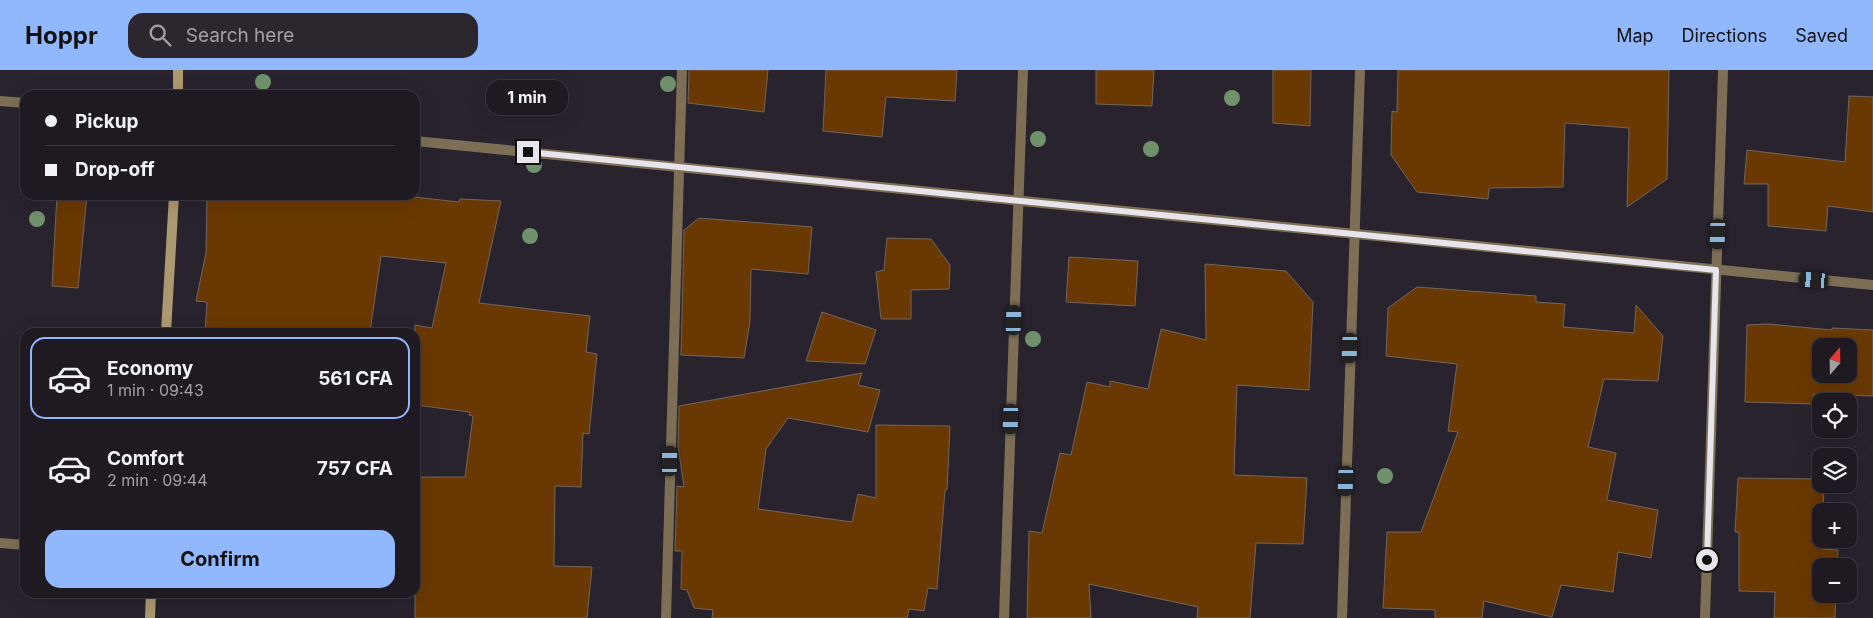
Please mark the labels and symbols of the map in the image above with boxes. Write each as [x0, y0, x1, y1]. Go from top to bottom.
callout: 1 min [487, 79, 569, 114]
route end [517, 141, 539, 163]
car [1709, 219, 1726, 249]
car [1798, 271, 1829, 289]
car [1005, 305, 1022, 335]
car [1341, 333, 1358, 363]
north arrow [1812, 338, 1858, 382]
car [1002, 404, 1019, 434]
car [662, 446, 677, 476]
car [1337, 466, 1354, 496]
route start [1696, 549, 1718, 571]

